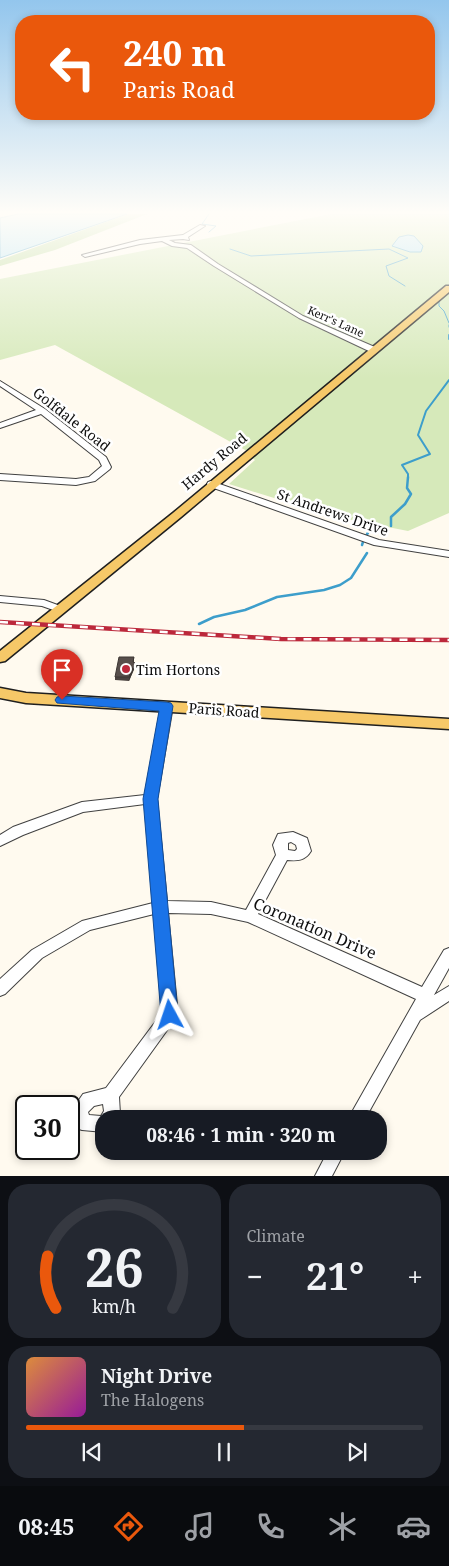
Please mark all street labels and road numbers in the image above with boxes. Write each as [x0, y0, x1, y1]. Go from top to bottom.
street label: Kerr's Lane [306, 302, 367, 340]
street label: Golfdale Road [29, 383, 115, 455]
street label: Hardy Road [177, 428, 251, 494]
street label: St Andrews Drive [275, 484, 391, 540]
street label: Paris Road [188, 698, 261, 722]
street label: Coronation Drive [250, 892, 380, 964]

